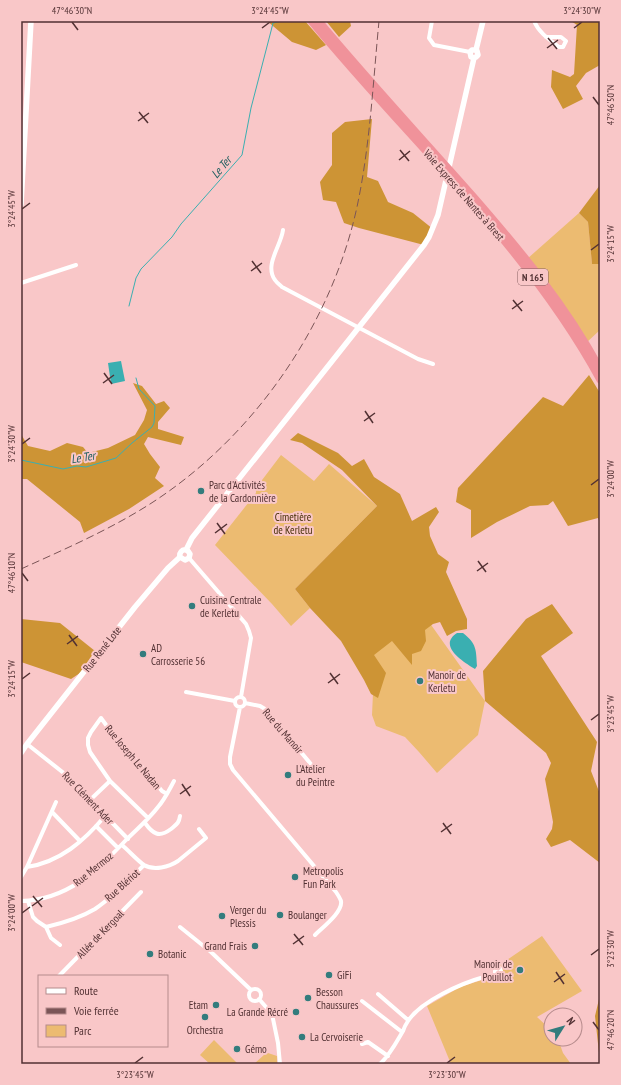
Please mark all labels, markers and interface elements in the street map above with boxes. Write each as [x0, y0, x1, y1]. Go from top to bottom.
text: 47°46'30"N [52, 4, 92, 17]
text: 3°24'45"W [251, 4, 289, 17]
text: 3°24'30"W [563, 4, 601, 17]
text: 47°46'50"N [604, 85, 617, 125]
street label: Voie Express de Nantes à Brest [420, 146, 507, 244]
water label: Le Ter [208, 152, 236, 181]
text: 3°24'45"W [5, 190, 18, 228]
text: 3°24'15"W [604, 225, 617, 263]
road number: N 165 [518, 269, 548, 285]
text: 3°24'30"W [5, 425, 18, 463]
water label: Le Ter [70, 447, 98, 466]
text: 3°24'00"W [604, 460, 617, 498]
place label: Parc d'Activités de la Cardonnière [209, 478, 276, 505]
marker: Parc d'Activités de la Cardonnière [196, 486, 206, 496]
park label: Cimetière de Kerletu [273, 510, 313, 537]
text: 47°46'10"N [5, 553, 18, 593]
place label: Cuisine Centrale de Kerletu [200, 593, 262, 620]
marker: Cuisine Centrale de Kerletu [187, 601, 197, 611]
street label: Rue René Lote [80, 623, 125, 675]
place label: AD Carrosserie 56 [151, 641, 205, 668]
marker: AD Carrosserie 56 [138, 649, 148, 659]
text: 3°24'15"W [5, 660, 18, 698]
place label: Manoir de Kerletu [428, 668, 466, 695]
marker: Manoir de Kerletu [415, 676, 425, 686]
text: 3°23'45"W [604, 695, 617, 733]
street label: Rue du Manoir [260, 706, 306, 756]
street label: Rue Joseph Le Nadan [102, 722, 164, 792]
place label: L'Atelier du Peintre [296, 762, 335, 789]
street label: Rue Clément Ader [59, 769, 117, 827]
marker: L'Atelier du Peintre [283, 770, 293, 780]
street label: Rue Mermoz [70, 849, 116, 889]
place label: Metropolis Fun Park [303, 864, 344, 891]
street label: Rue Blériot [102, 866, 142, 904]
marker: Metropolis Fun Park [290, 872, 300, 882]
text: 3°24'00"W [5, 894, 18, 932]
place label: Verger du Plessis [229, 903, 267, 930]
street label: Allée de Kergoal [73, 906, 127, 961]
place label: Boulanger [288, 908, 327, 922]
marker: Boulanger [275, 910, 285, 920]
marker: Verger du Plessis [217, 911, 227, 921]
text: 3°23'30"W [604, 930, 617, 968]
place label: Grand Frais [204, 939, 247, 953]
marker: Grand Frais [250, 941, 260, 951]
place label: Botanic [158, 947, 187, 961]
marker: Botanic [145, 949, 155, 959]
place label: Manoir de Pouillot [474, 957, 512, 984]
marker: Manoir de Pouillot [515, 965, 525, 975]
place label: GiFi [337, 968, 352, 982]
marker: GiFi [324, 970, 334, 980]
legend [38, 975, 168, 1047]
text: Route [74, 983, 98, 998]
place label: Besson Chaussures [316, 985, 359, 1012]
marker: Besson Chaussures [303, 993, 313, 1003]
place label: Etam [189, 998, 208, 1012]
marker: Etam [211, 1000, 221, 1010]
text: Voie ferrée [73, 1003, 119, 1018]
place label: La Grande Récré [227, 1005, 288, 1019]
marker: La Grande Récré [291, 1007, 301, 1017]
north arrow [543, 1007, 583, 1047]
text: 47°46'20"N [604, 1010, 617, 1050]
marker: Orchestra [200, 1012, 210, 1022]
text: N [564, 1014, 578, 1028]
text: Parc [74, 1023, 92, 1038]
place label: Orchestra [187, 1023, 223, 1037]
place label: La Cervoiserie [310, 1030, 363, 1044]
marker: La Cervoiserie [297, 1032, 307, 1042]
place label: Gémo [245, 1042, 267, 1056]
marker: Gémo [232, 1044, 242, 1054]
text: 3°23'45"W [116, 1068, 154, 1081]
text: 3°23'30"W [428, 1068, 466, 1081]

